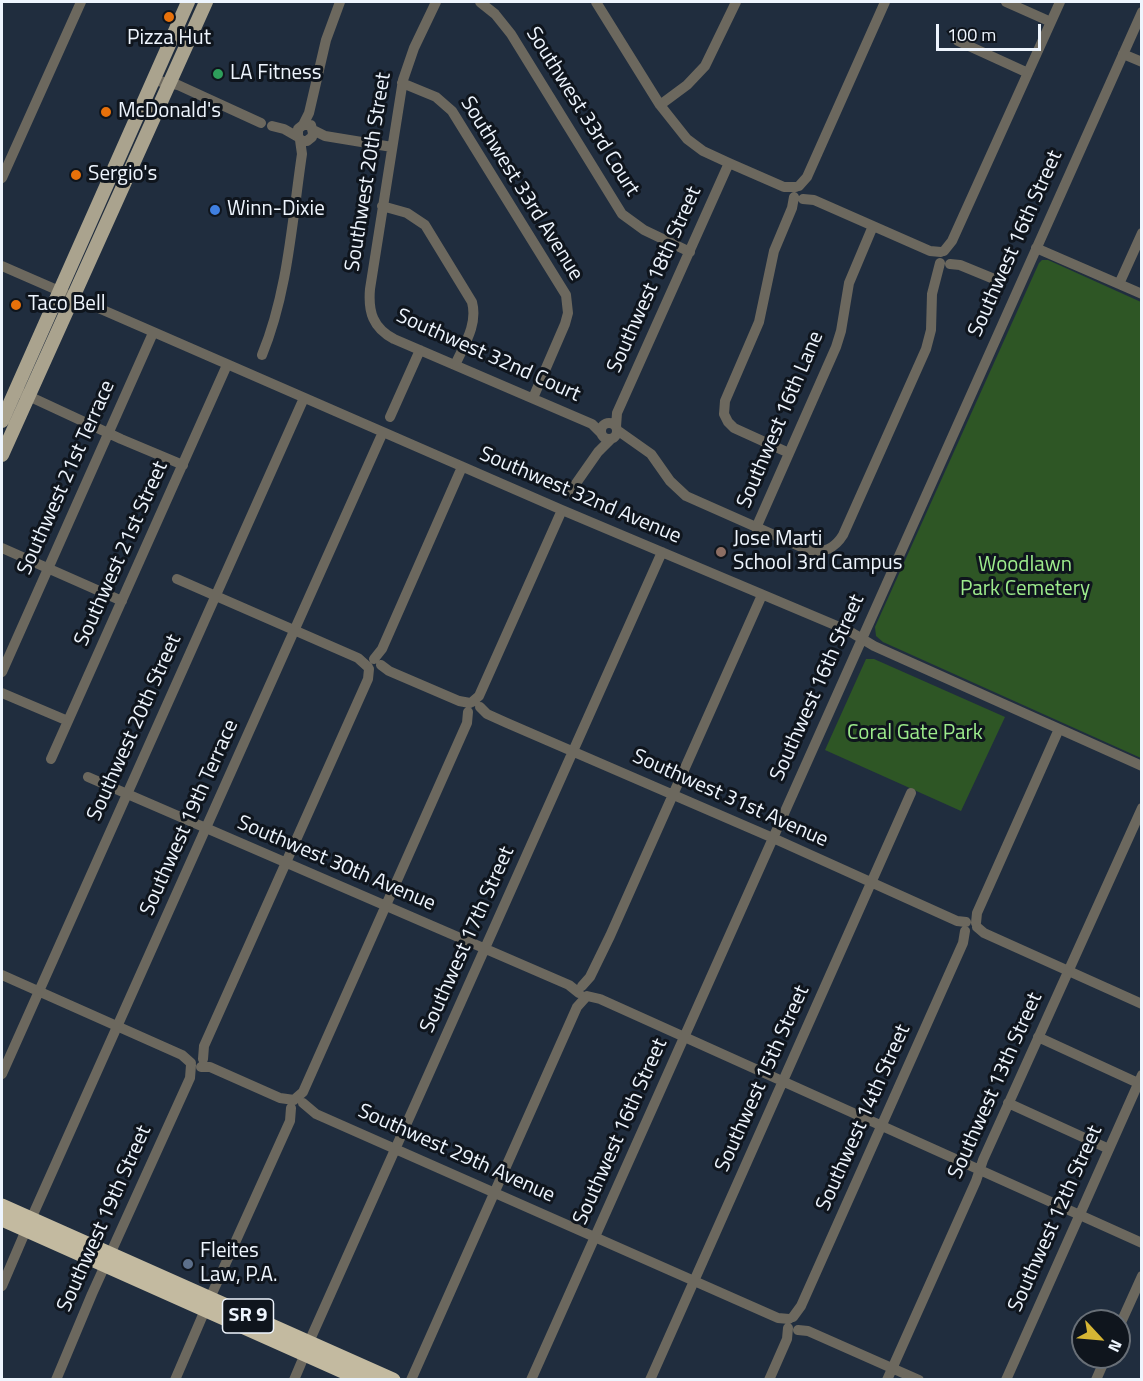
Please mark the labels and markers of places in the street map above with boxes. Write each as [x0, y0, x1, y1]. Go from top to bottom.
marker: Pizza Hut [162, 10, 176, 24]
place label: Pizza Hut [127, 26, 211, 52]
place label: LA Fitness [230, 61, 322, 87]
marker: LA Fitness [211, 67, 225, 81]
place label: McDonald's [118, 99, 221, 125]
marker: McDonald's [99, 105, 113, 119]
place label: Sergio's [88, 162, 157, 188]
marker: Sergio's [69, 168, 83, 182]
place label: Winn-Dixie [227, 197, 325, 223]
marker: Winn-Dixie [208, 203, 222, 217]
place label: Taco Bell [28, 292, 106, 318]
marker: Taco Bell [9, 298, 23, 312]
place label: Jose Marti School 3rd Campus [733, 527, 902, 577]
marker: Jose Marti School 3rd Campus [714, 545, 728, 559]
place label: Fleites Law, P.A. [200, 1239, 278, 1289]
marker: Fleites Law, P.A. [181, 1257, 195, 1271]

